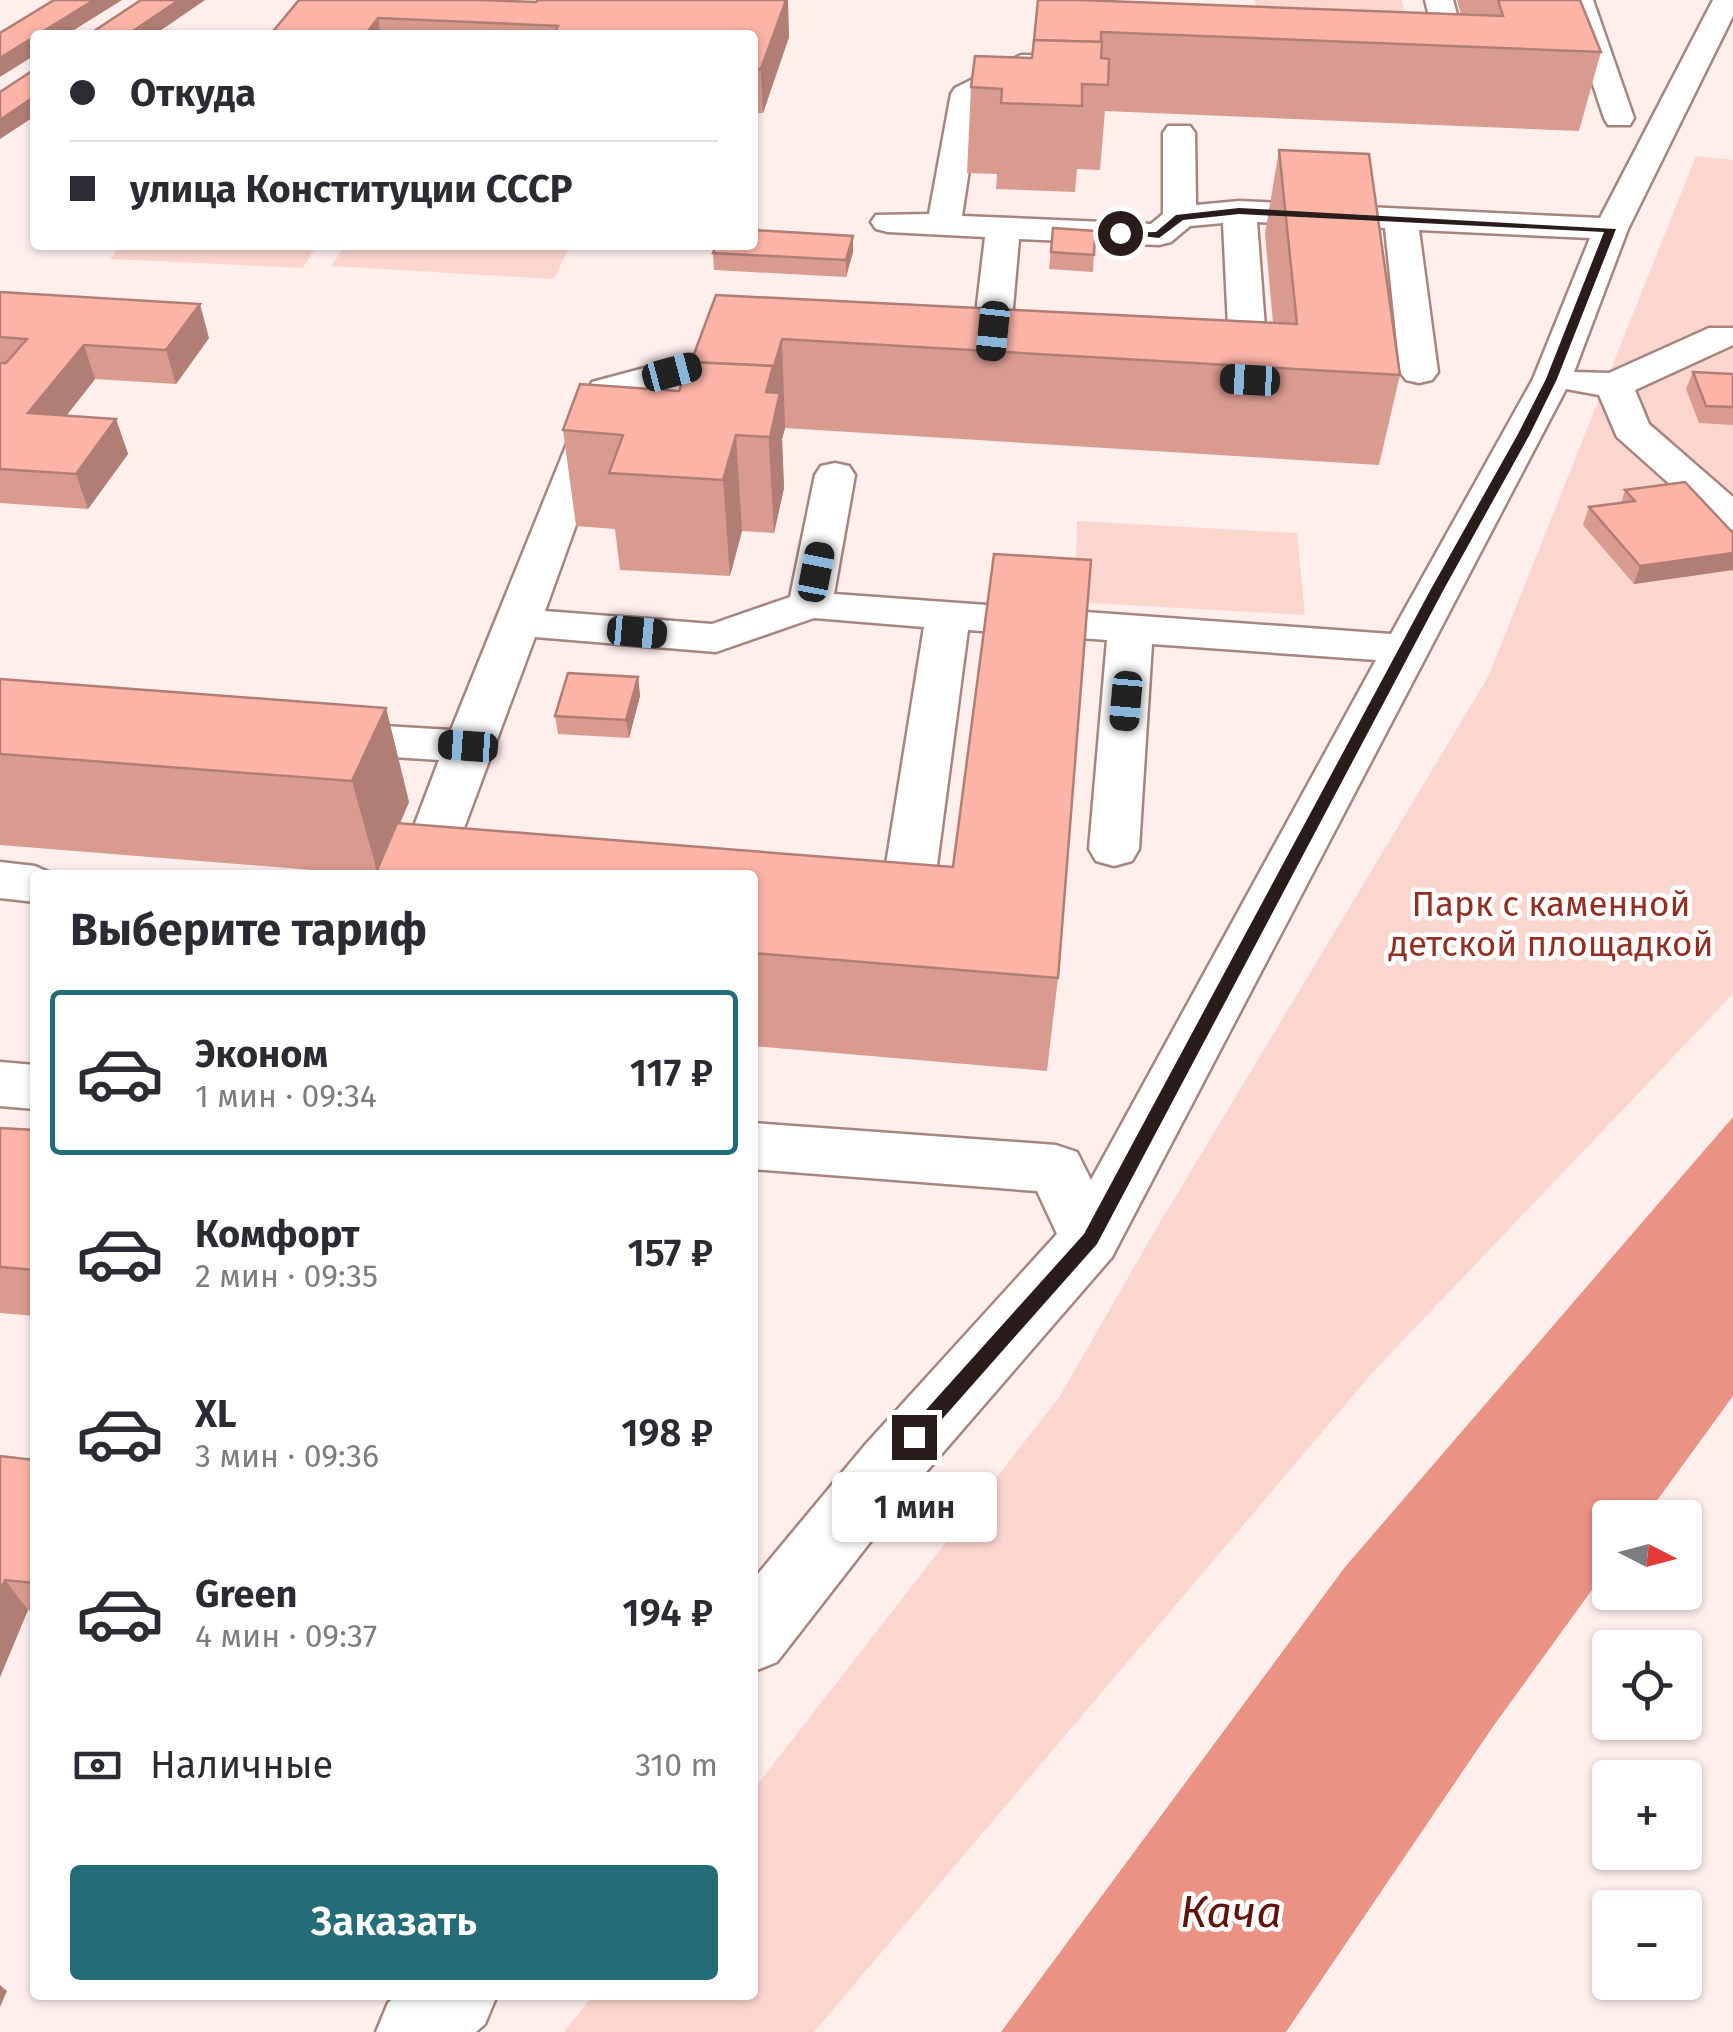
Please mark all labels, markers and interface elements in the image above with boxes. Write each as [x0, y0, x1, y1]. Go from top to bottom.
text: Откуда [130, 70, 256, 116]
text: улица Конституции СССР [130, 166, 573, 212]
route start [1098, 211, 1143, 256]
car [975, 300, 1011, 362]
car [639, 350, 705, 394]
car [1219, 363, 1281, 397]
car [796, 540, 836, 604]
car [606, 614, 668, 650]
car [1108, 670, 1144, 732]
car [437, 729, 499, 763]
park label: Парк с каменной детской площадкой [1389, 883, 1713, 965]
text: Выберите тариф [70, 903, 427, 957]
icon: car [75, 1028, 165, 1118]
text: Эконом [195, 1031, 328, 1077]
text: 117 ₽ [630, 1050, 713, 1096]
text: 1 мин · 09:34 [195, 1077, 377, 1115]
icon: car [75, 1208, 165, 1298]
text: Комфорт [195, 1211, 359, 1257]
text: 157 ₽ [628, 1230, 713, 1276]
text: 2 мин · 09:35 [195, 1257, 378, 1295]
icon: car [75, 1388, 165, 1478]
text: XL [195, 1391, 237, 1437]
text: 198 ₽ [621, 1410, 713, 1456]
route end [892, 1415, 937, 1460]
text: 3 мин · 09:36 [195, 1437, 379, 1475]
callout: 1 мин [832, 1472, 996, 1542]
text: 1 мин [874, 1488, 955, 1526]
north arrow [1592, 1500, 1702, 1610]
map controls [1592, 1500, 1702, 2000]
icon: car [75, 1568, 165, 1658]
text: Green [195, 1571, 298, 1617]
text: 194 ₽ [622, 1590, 713, 1636]
text: 4 мин · 09:37 [195, 1617, 377, 1655]
button: locate [1592, 1630, 1702, 1740]
icon: cash [70, 1738, 125, 1793]
text: Наличные [150, 1742, 333, 1788]
text: 310 m [635, 1746, 718, 1784]
button: + [1592, 1760, 1702, 1870]
button: Заказать [70, 1865, 718, 1980]
water label: Кача [1180, 1885, 1282, 1939]
button: − [1592, 1890, 1702, 2000]

